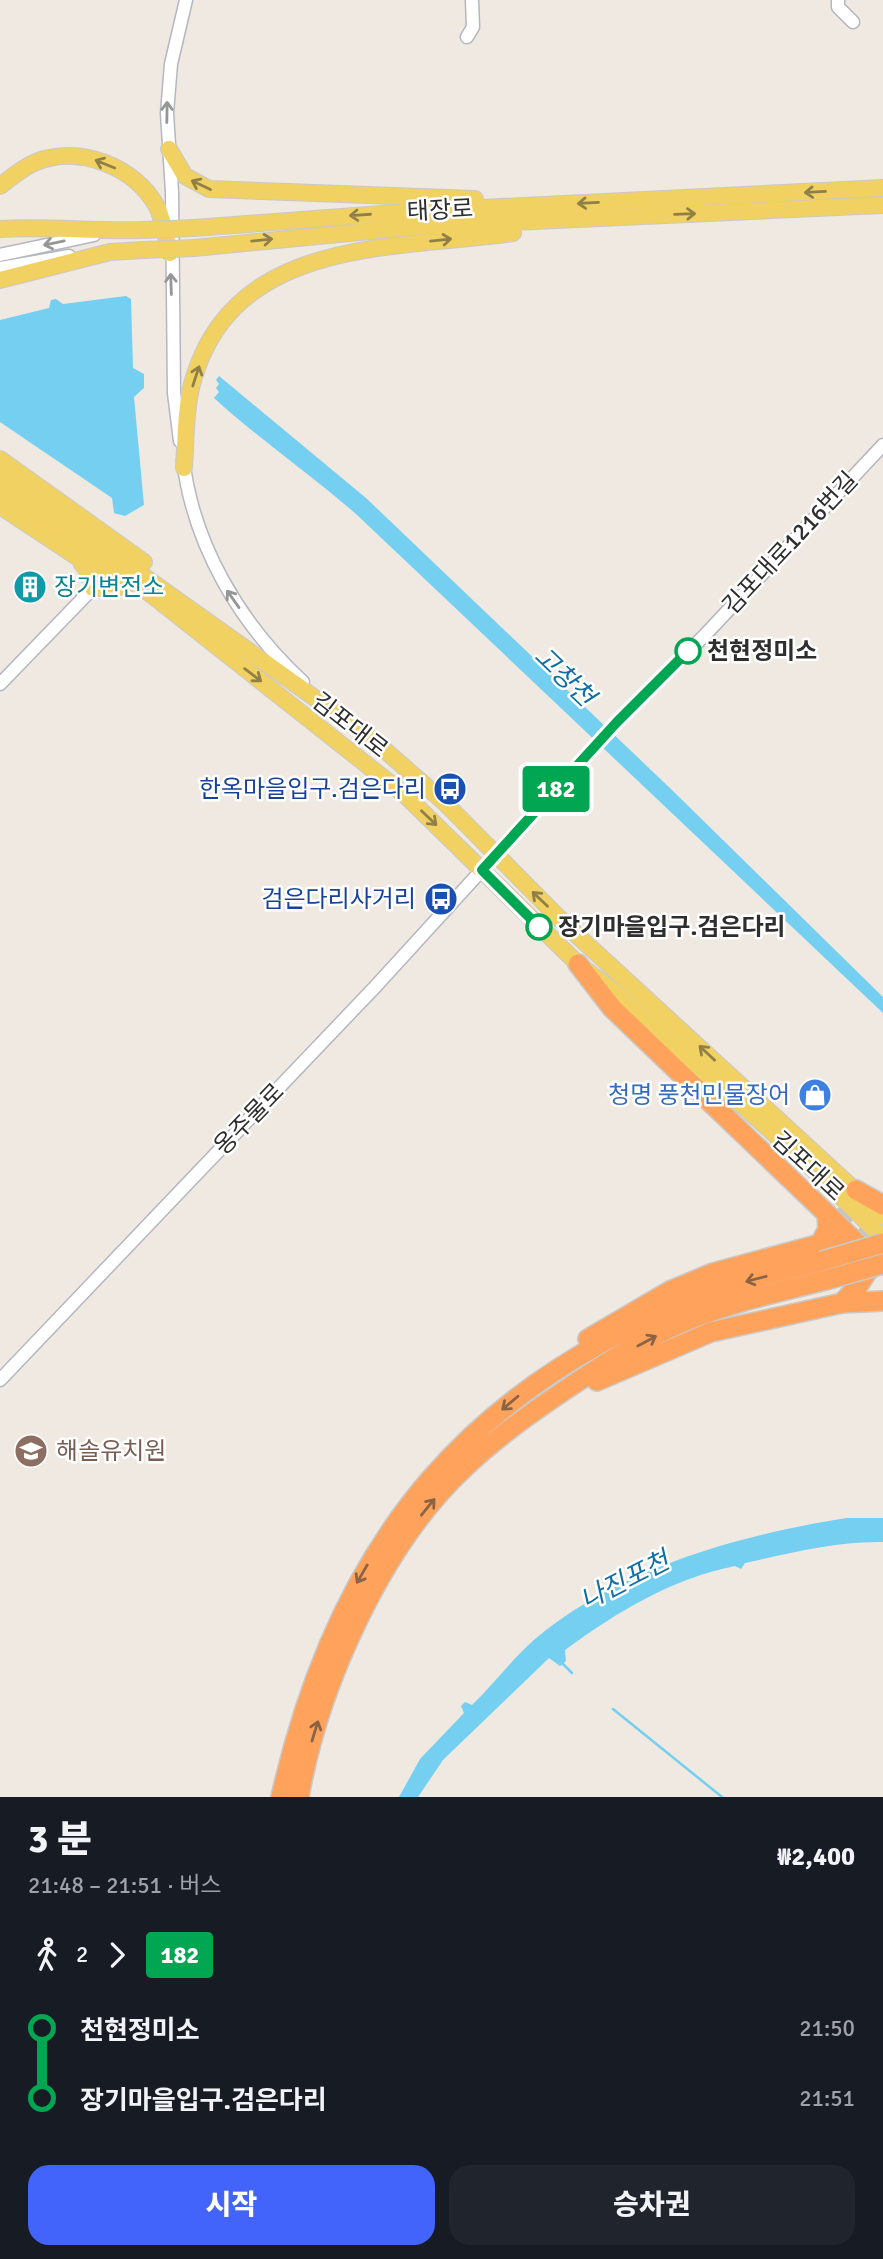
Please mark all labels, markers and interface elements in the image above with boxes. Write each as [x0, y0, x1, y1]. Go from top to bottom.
one-way arrow [160, 101, 174, 124]
one-way arrow [95, 156, 117, 169]
one-way arrow [191, 177, 212, 191]
one-way arrow [804, 186, 827, 199]
street label: 태장로 [406, 193, 474, 227]
one-way arrow [576, 197, 599, 210]
one-way arrow [673, 207, 696, 220]
one-way arrow [350, 209, 372, 222]
one-way arrow [251, 234, 273, 247]
one-way arrow [429, 234, 452, 247]
one-way arrow [43, 236, 66, 250]
one-way arrow [165, 273, 178, 296]
one-way arrow [190, 366, 203, 388]
street label: 김포대로1216번길 [716, 465, 864, 621]
building icon: 장기변전소 [11, 568, 49, 606]
place label: 장기변전소 [54, 572, 164, 602]
one-way arrow [226, 590, 240, 609]
place label: 천현정미소 [707, 636, 817, 666]
marker: 천현정미소 [675, 638, 701, 664]
water label: 고창천 [527, 641, 603, 716]
one-way arrow [243, 667, 261, 682]
street label: 김포대로 [306, 686, 394, 764]
line badge: 182 [516, 766, 596, 812]
bus stop icon: 한옥마을입구.검은다리 [431, 770, 469, 808]
place label: 한옥마을입구.검은다리 [199, 774, 426, 804]
text: 182 [537, 774, 575, 804]
one-way arrow [420, 809, 437, 826]
bus stop icon: 검은다리사거리 [422, 880, 460, 918]
place label: 검은다리사거리 [261, 884, 416, 914]
one-way arrow [532, 890, 549, 907]
place label: 장기마을입구.검은다리 [558, 912, 786, 942]
marker: 장기마을입구.검은다리 [526, 914, 552, 940]
one-way arrow [698, 1045, 716, 1061]
shop icon: 청명 풍천민물장어 [796, 1076, 834, 1114]
street label: 옹주물로 [208, 1077, 290, 1161]
place label: 청명 풍천민물장어 [608, 1080, 790, 1110]
street label: 김포대로 [765, 1125, 851, 1207]
one-way arrow [745, 1273, 767, 1286]
one-way arrow [636, 1333, 657, 1347]
one-way arrow [502, 1395, 520, 1411]
school or university icon: 해솔유치원 [12, 1432, 50, 1470]
place label: 해솔유치원 [56, 1436, 166, 1466]
one-way arrow [421, 1499, 436, 1517]
water label: 나진포천 [575, 1544, 678, 1617]
one-way arrow [355, 1563, 369, 1583]
one-way arrow [310, 1720, 323, 1742]
text: 3 분 [28, 1816, 92, 1863]
text: ₩2,400 [777, 1841, 855, 1873]
text: 21:48 – 21:51 · 버스 [28, 1871, 221, 1900]
icon: walk [28, 1936, 66, 1974]
icon: forward [98, 1936, 136, 1974]
text: 2 [76, 1940, 88, 1969]
text: 182 [160, 1940, 199, 1970]
text: 21:50 [799, 2014, 855, 2043]
text: 천현정미소 [80, 2015, 200, 2047]
text: 21:51 [799, 2084, 855, 2113]
text: 장기마을입구.검은다리 [80, 2085, 327, 2117]
button: 시작 [28, 2165, 435, 2245]
button: 승차권 [449, 2165, 855, 2245]

